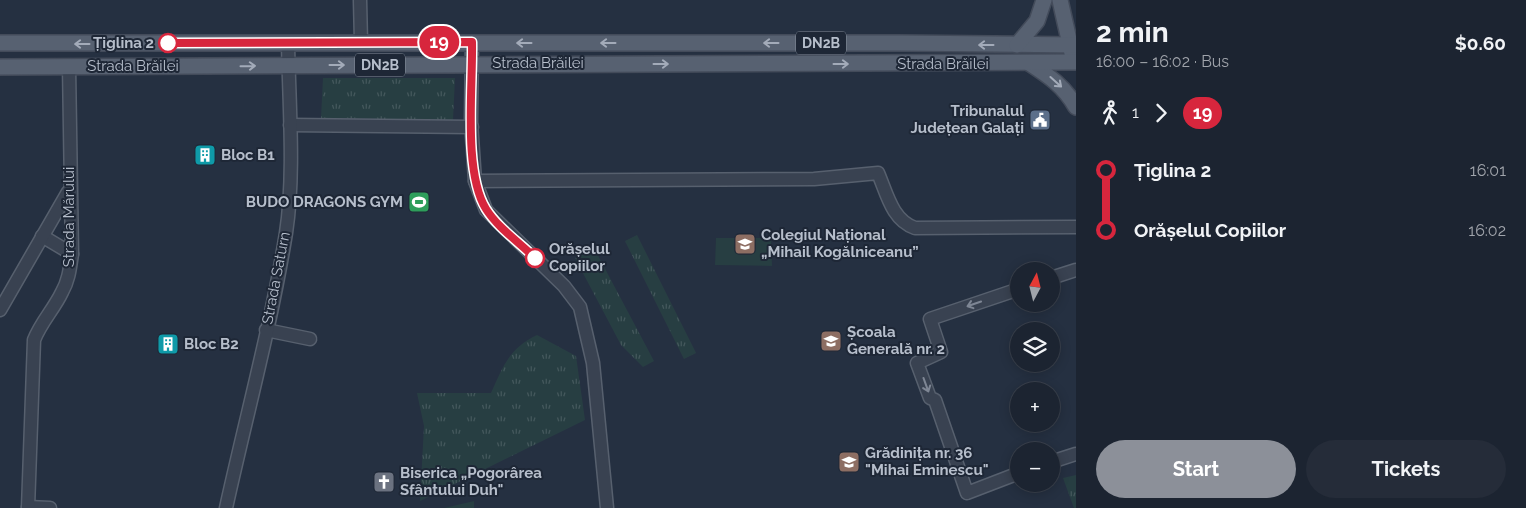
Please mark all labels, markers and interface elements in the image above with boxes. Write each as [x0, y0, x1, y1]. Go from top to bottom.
text: 2 min [1096, 16, 1169, 49]
line badge: 19 [416, 26, 462, 58]
text: 19 [429, 31, 449, 52]
road number: DN2B [796, 32, 846, 54]
text: $0.60 [1455, 32, 1506, 54]
marker: Țiglina 2 [158, 33, 178, 53]
place label: Țiglina 2 [93, 34, 154, 52]
one-way arrow [516, 38, 532, 48]
one-way arrow [601, 38, 617, 48]
one-way arrow [763, 38, 780, 48]
one-way arrow [74, 39, 90, 49]
one-way arrow [978, 40, 994, 50]
text: 16:00 – 16:02 · Bus [1096, 52, 1229, 71]
road number: DN2B [355, 54, 405, 76]
street label: Strada Brăilei [492, 54, 584, 72]
street label: Strada Brăilei [897, 55, 989, 73]
street label: Strada Brăilei [87, 57, 179, 75]
one-way arrow [652, 59, 668, 69]
one-way arrow [832, 59, 848, 69]
one-way arrow [329, 60, 345, 70]
one-way arrow [240, 61, 256, 71]
one-way arrow [1049, 76, 1062, 88]
icon: walk [1096, 99, 1124, 127]
icon: forward [1147, 99, 1175, 127]
place label: Tribunalul Județean Galați [911, 102, 1024, 137]
text: 19 [1193, 102, 1212, 123]
text: 1 [1132, 103, 1139, 122]
public building icon: Tribunalul Județean Galați [1028, 108, 1052, 132]
building icon: Bloc B1 [193, 143, 217, 167]
place label: Bloc B1 [221, 146, 275, 164]
text: Țiglina 2 [1134, 159, 1211, 181]
text: 16:01 [1470, 161, 1506, 180]
street label: Strada Mărului [60, 167, 78, 267]
sports icon: BUDO DRAGONS GYM [407, 190, 431, 214]
place label: BUDO DRAGONS GYM [246, 193, 403, 211]
text: Orășelul Copiilor [1134, 219, 1286, 241]
text: 16:02 [1468, 221, 1506, 240]
place label: Colegiul Național „Mihail Kogălniceanu” [761, 226, 919, 261]
street label: Strada Saturn [258, 230, 294, 326]
school or university icon: Colegiul Național „Mihail Kogălniceanu” [733, 232, 757, 256]
place label: Orășelul Copiilor [549, 240, 610, 275]
marker: Orășelul Copiilor [525, 248, 545, 268]
north arrow [1010, 262, 1060, 312]
map controls [1010, 262, 1060, 492]
one-way arrow [967, 300, 983, 310]
button: layers [1010, 322, 1060, 372]
place label: Școala Generală nr. 2 [847, 323, 945, 358]
school or university icon: Școala Generală nr. 2 [819, 329, 843, 353]
building icon: Bloc B2 [156, 332, 180, 356]
place label: Bloc B2 [184, 335, 239, 353]
one-way arrow [922, 377, 931, 392]
button: + [1010, 382, 1060, 432]
button: Start [1096, 440, 1296, 498]
button: Tickets [1306, 440, 1506, 498]
button: − [1010, 442, 1060, 492]
place label: Grădinița nr. 36 "Mihai Eminescu" [865, 444, 989, 479]
school or university icon: Grădinița nr. 36 "Mihai Eminescu" [837, 450, 861, 474]
place label: Biserica „Pogorârea Sfântului Duh" [400, 464, 542, 499]
church icon: Biserica „Pogorârea Sfântului Duh" [372, 470, 396, 494]

